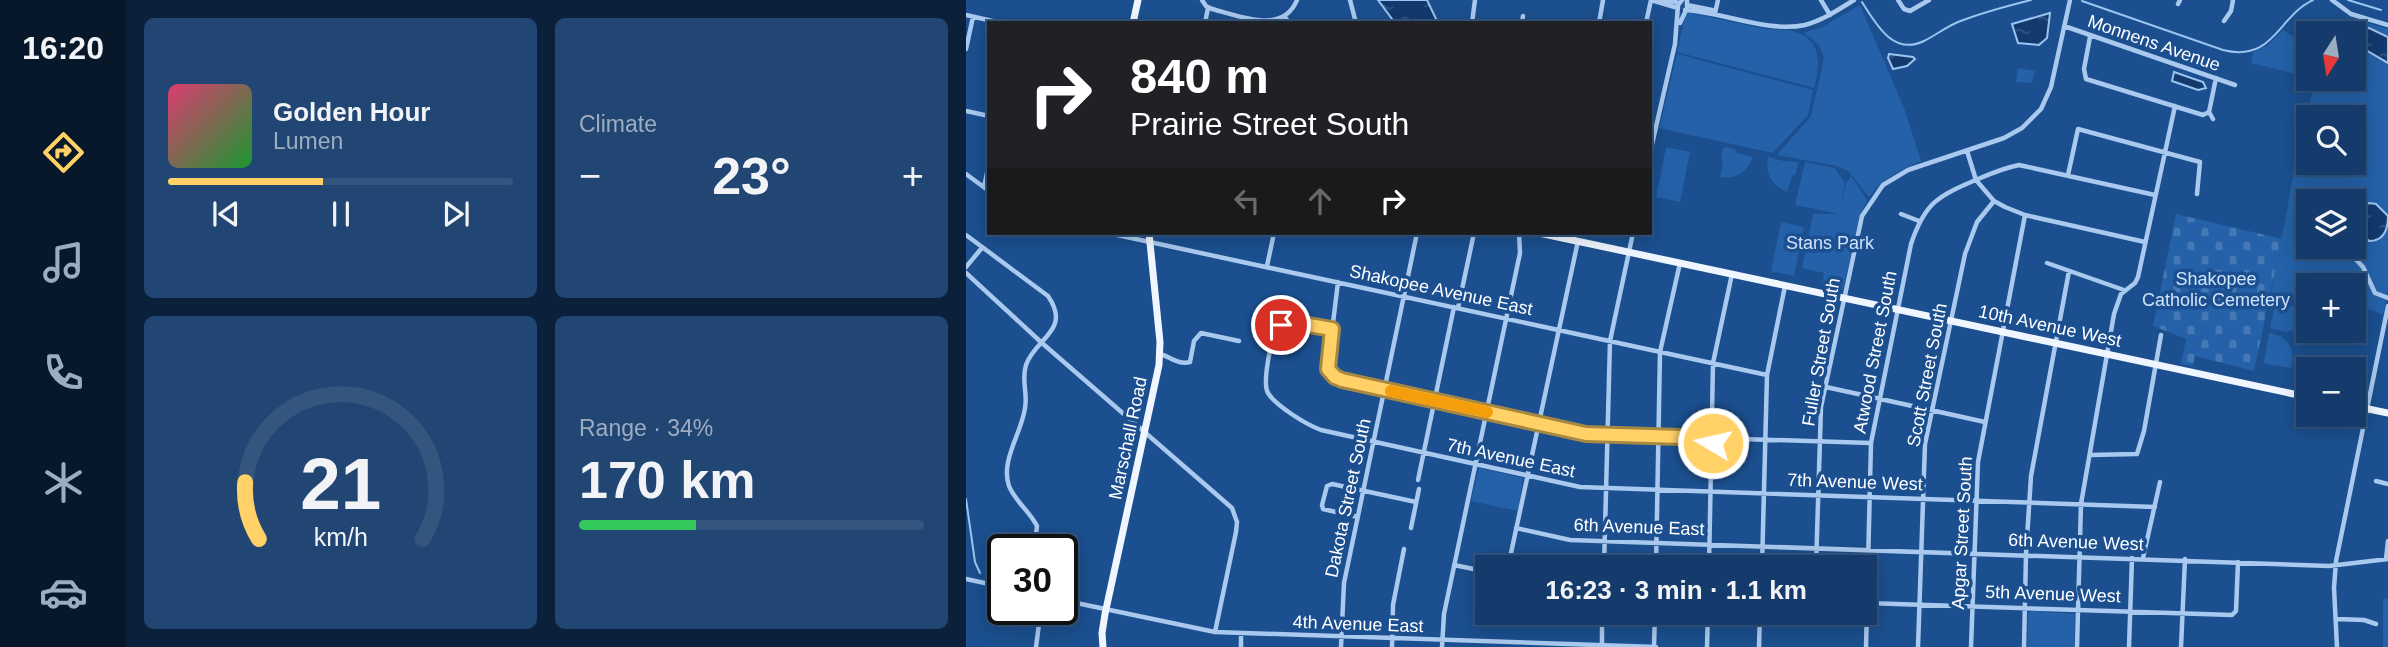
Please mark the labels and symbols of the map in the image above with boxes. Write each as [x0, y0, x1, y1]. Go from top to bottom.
street label: Monnens Avenue [2085, 11, 2223, 75]
north arrow [2296, 21, 2366, 91]
park label: Stans Park [1786, 233, 1875, 253]
street label: Shakopee Avenue East [1348, 261, 1534, 319]
street label: Atwood Street South [1849, 269, 1901, 435]
park label: Shakopee Catholic Cemetery [2142, 269, 2290, 310]
street label: Fuller Street South [1798, 276, 1844, 428]
pin [1251, 295, 1311, 355]
street label: Scott Street South [1903, 301, 1951, 449]
street label: 10th Avenue West [1977, 301, 2123, 351]
street label: Marschall Road [1105, 375, 1151, 501]
position arrow [1676, 406, 1750, 480]
street label: Dakota Street South [1321, 417, 1375, 579]
street label: 7th Avenue East [1445, 435, 1577, 481]
street label: Apgar Street South [1948, 456, 1976, 610]
street label: 7th Avenue West [1787, 470, 1923, 494]
street label: 6th Avenue East [1573, 515, 1705, 539]
street label: 6th Avenue West [2008, 530, 2144, 554]
speed limit sign: 30 [987, 534, 1078, 625]
street label: 5th Avenue West [1985, 582, 2121, 606]
street label: 4th Avenue East [1292, 612, 1424, 636]

